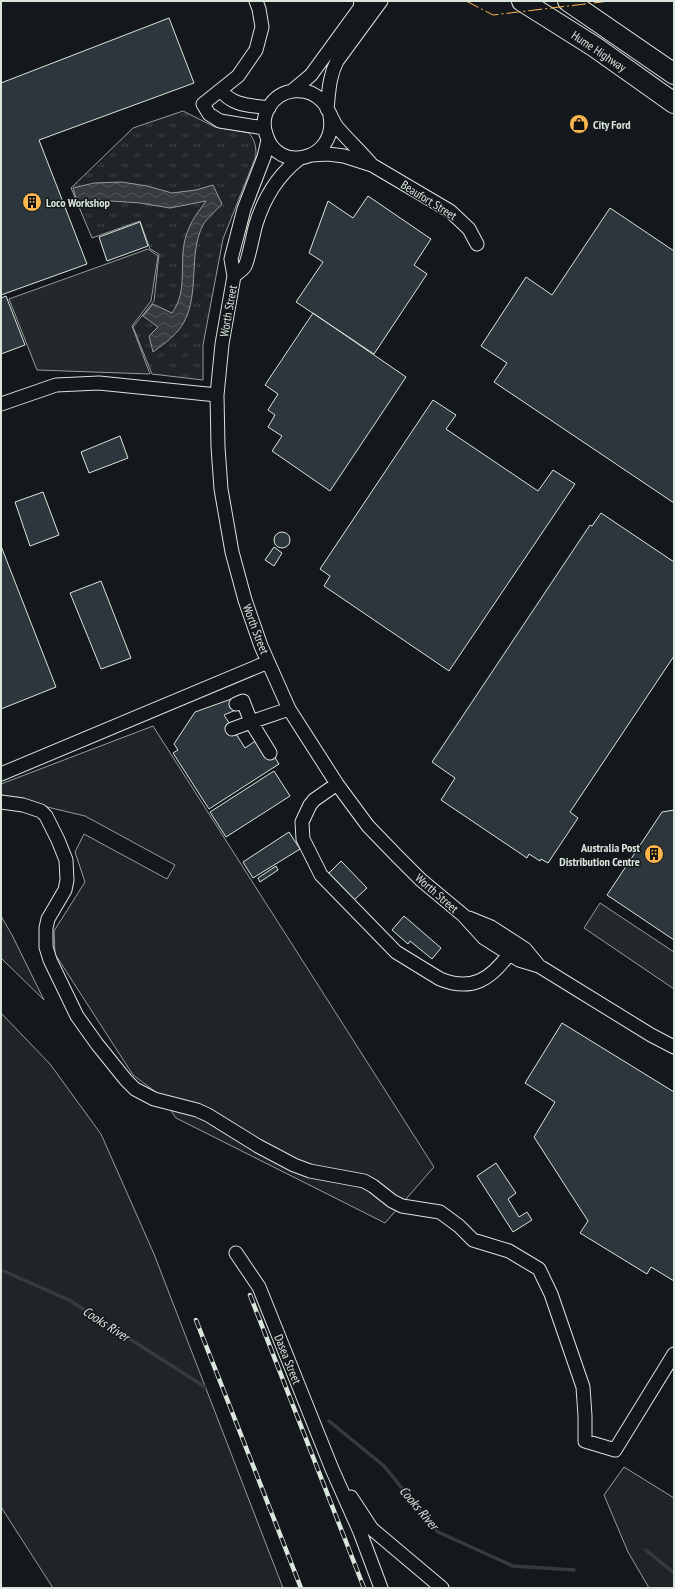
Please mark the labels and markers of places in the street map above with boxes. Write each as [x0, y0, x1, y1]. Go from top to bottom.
shop icon: City Ford [568, 113, 590, 135]
place label: City Ford [593, 117, 631, 132]
building icon: Loco Workshop [21, 191, 43, 213]
place label: Loco Workshop [46, 195, 111, 210]
place label: Australia Post Distribution Centre [559, 840, 640, 869]
building icon: Australia Post Distribution Centre [643, 843, 665, 865]

